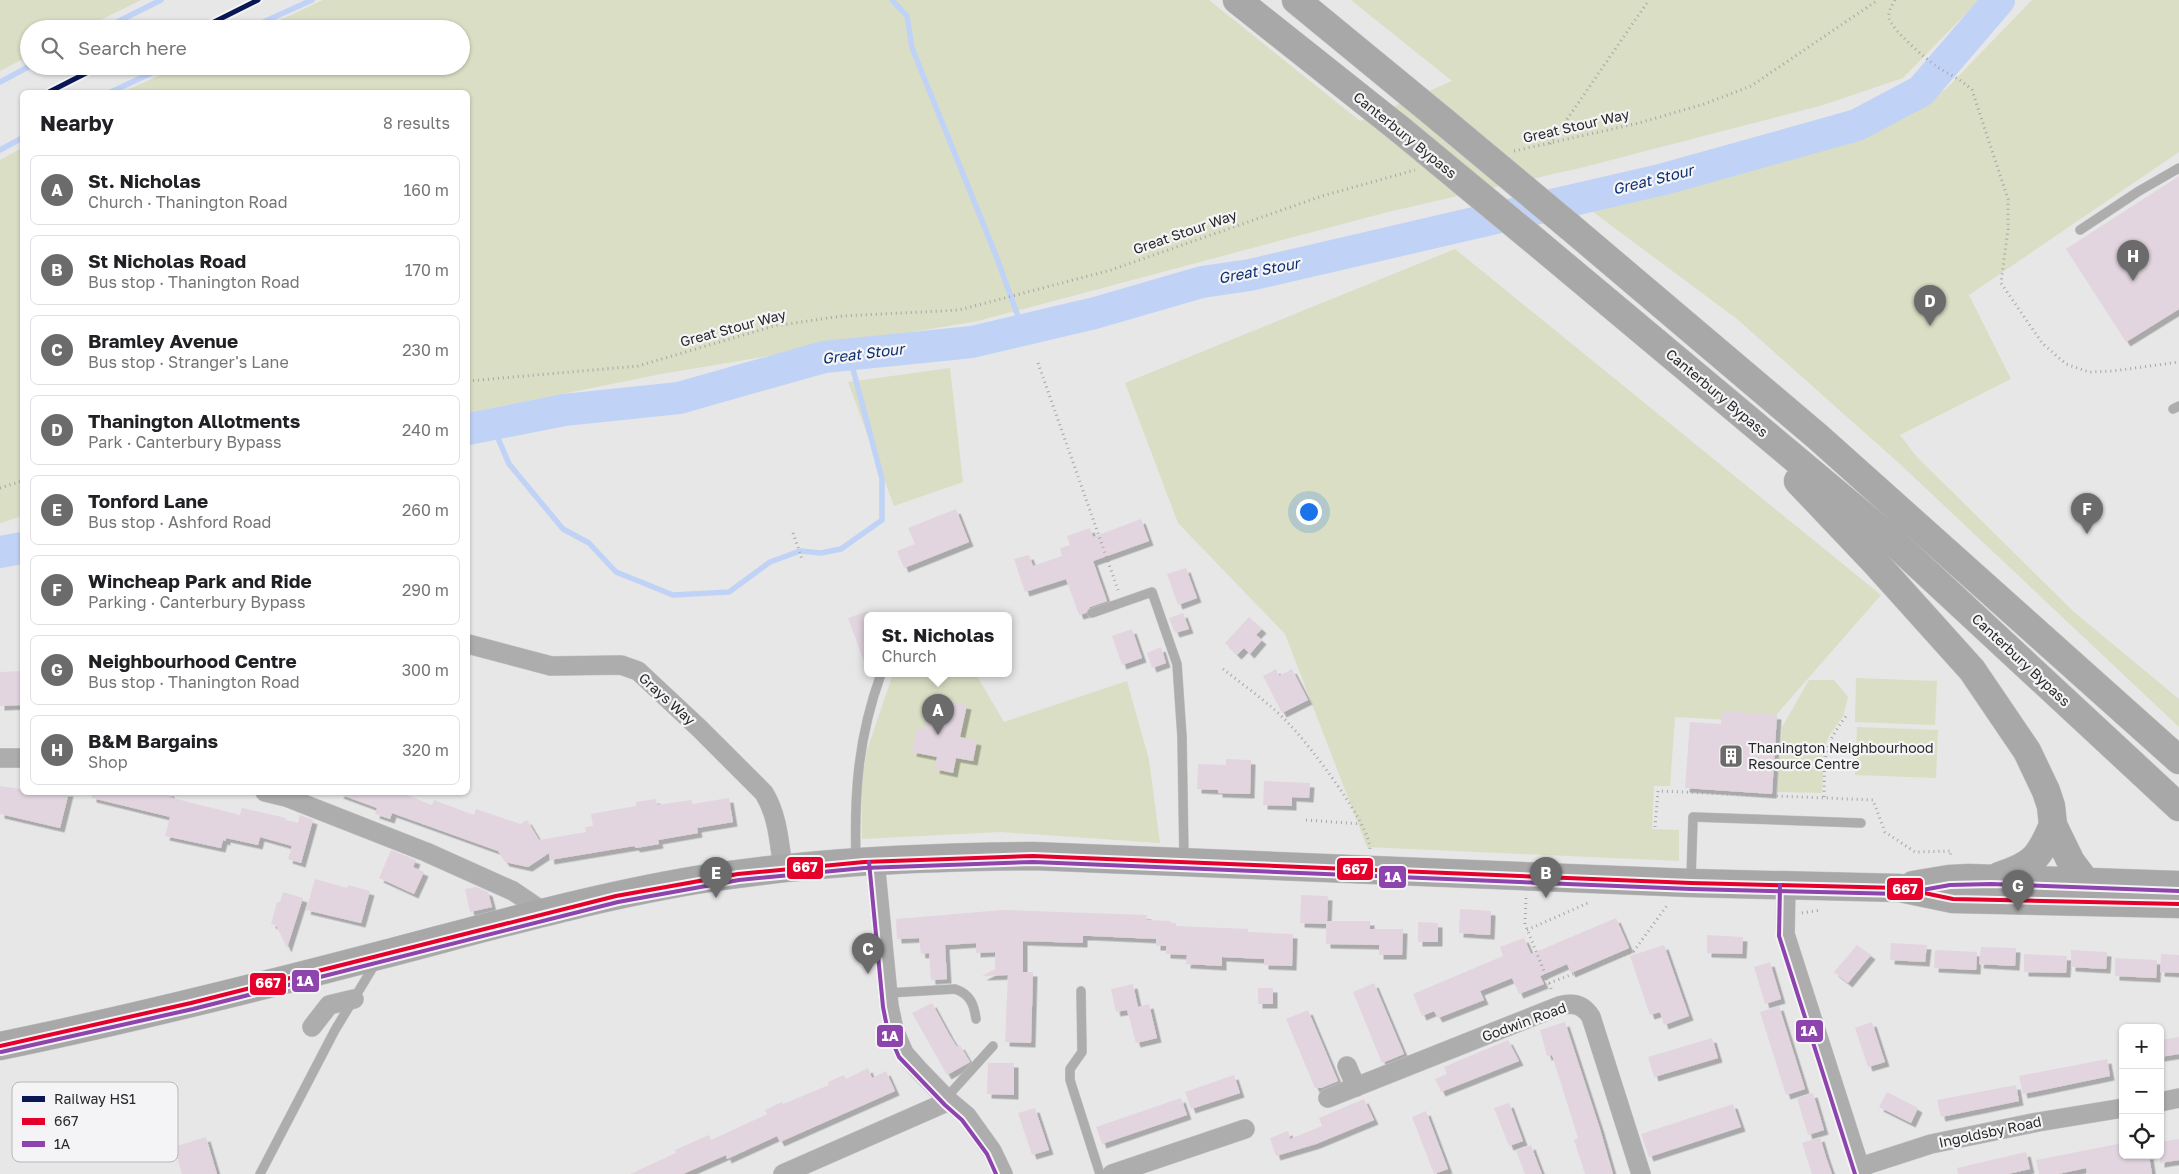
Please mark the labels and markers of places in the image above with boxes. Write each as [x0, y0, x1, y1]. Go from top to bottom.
pin: H [2117, 240, 2149, 281]
pin: D [1914, 285, 1946, 326]
pin: F [2071, 493, 2103, 534]
pin: A [922, 694, 954, 735]
place label: Thanington Neighbourhood Resource Centre [1748, 739, 1934, 772]
building icon: Thanington Neighbourhood Resource Centre [1718, 743, 1744, 769]
pin: E [700, 857, 732, 898]
pin: B [1530, 857, 1562, 898]
pin: G [2002, 870, 2034, 911]
pin: C [852, 933, 884, 974]

